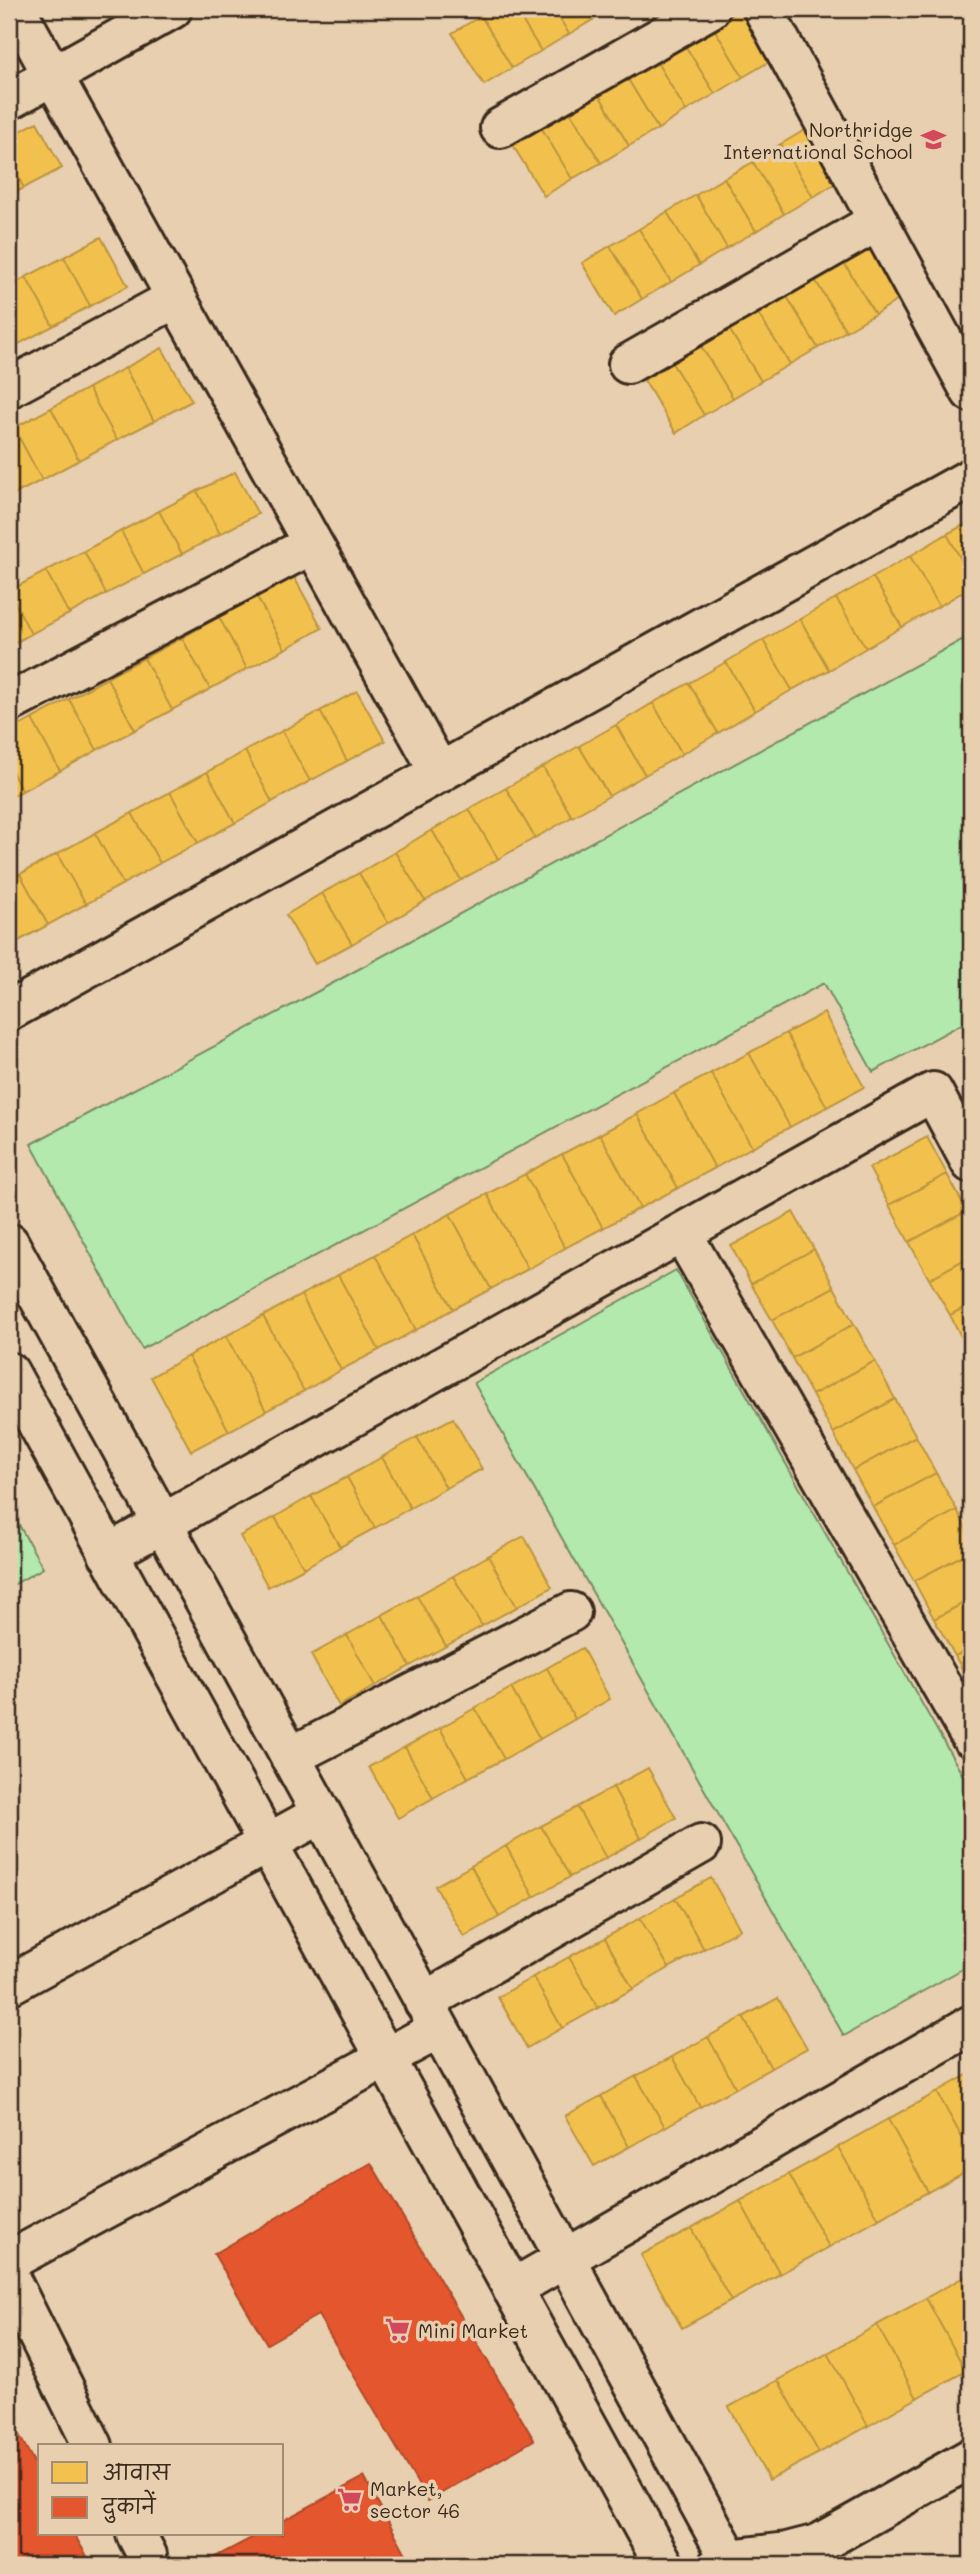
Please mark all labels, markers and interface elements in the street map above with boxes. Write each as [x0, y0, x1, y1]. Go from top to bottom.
place label: Northridge International School [724, 117, 913, 164]
school or university icon: Northridge International School [919, 126, 947, 154]
supermarket icon: Mini Market [384, 2316, 412, 2344]
place label: Mini Market [418, 2318, 528, 2343]
legend [38, 2444, 284, 2536]
text: आवास [102, 2458, 171, 2485]
place label: Market, sector 46 [370, 2476, 460, 2523]
supermarket icon: Market, sector 46 [336, 2485, 364, 2513]
text: दुकानें [101, 2489, 157, 2523]

